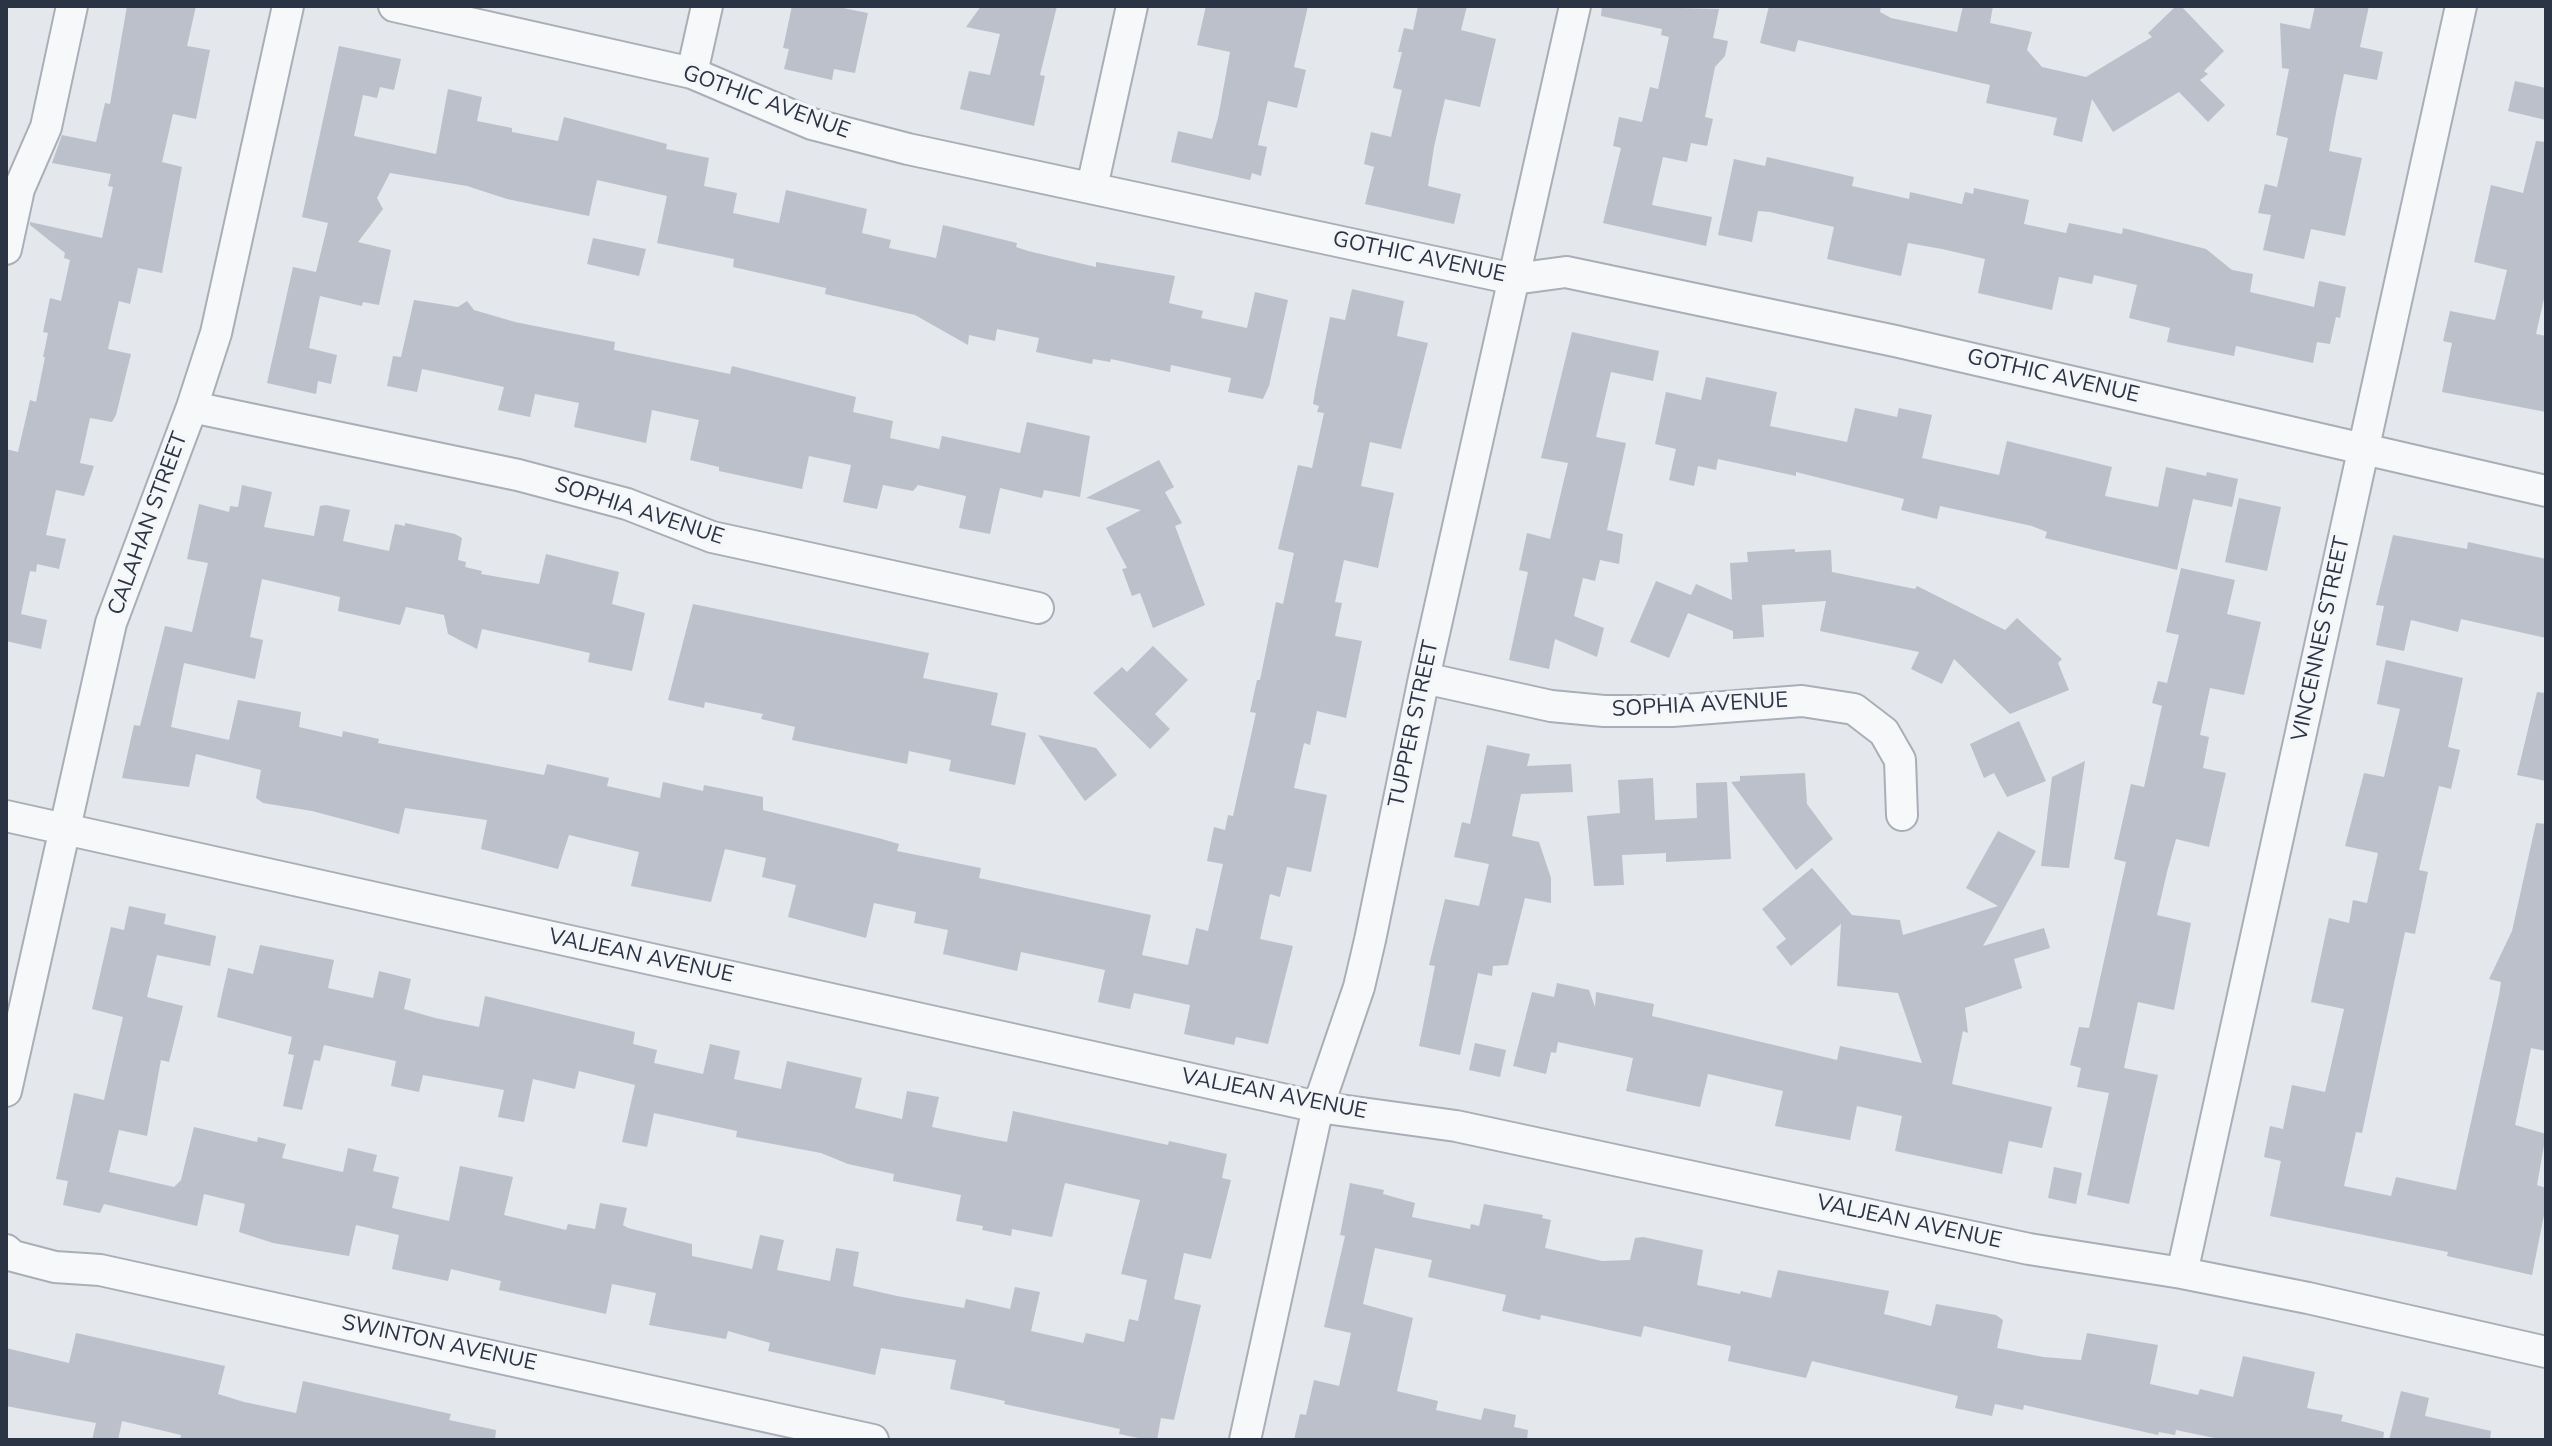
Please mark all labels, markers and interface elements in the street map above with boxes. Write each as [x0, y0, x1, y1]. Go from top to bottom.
street label: GOTHIC AVENUE [679, 61, 853, 145]
street label: GOTHIC AVENUE [1330, 227, 1508, 289]
street label: GOTHIC AVENUE [1964, 344, 2142, 410]
street label: CALAHAN STREET [104, 429, 194, 619]
street label: SOPHIA AVENUE [551, 472, 727, 552]
street label: VINCENNES STREET [2287, 534, 2357, 744]
street label: TUPPER STREET [1384, 638, 1446, 810]
street label: SOPHIA AVENUE [1611, 688, 1789, 724]
street label: VALJEAN AVENUE [546, 925, 736, 989]
street label: VALJEAN AVENUE [1179, 1064, 1369, 1126]
street label: VALJEAN AVENUE [1814, 1191, 2004, 1255]
street label: SWINTON AVENUE [339, 1310, 539, 1378]

